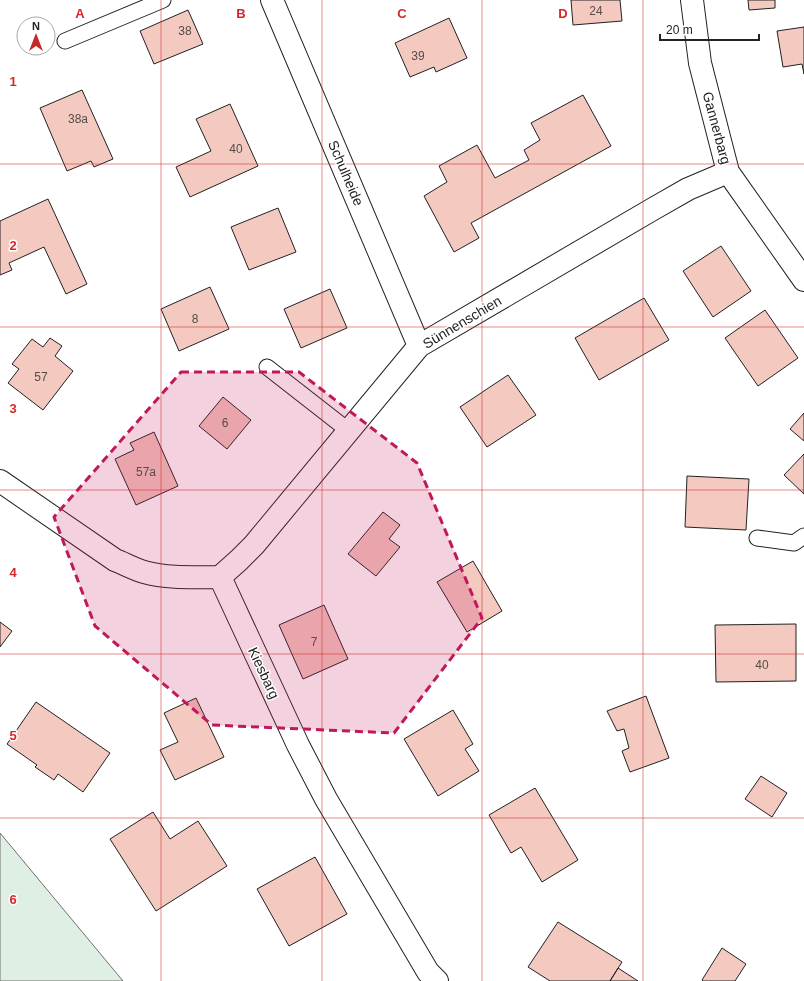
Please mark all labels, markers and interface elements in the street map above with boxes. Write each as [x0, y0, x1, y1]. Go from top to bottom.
house number: 24 [589, 4, 603, 18]
text: A [75, 6, 85, 21]
text: B [236, 6, 246, 21]
text: C [397, 6, 407, 21]
text: D [558, 6, 568, 21]
north arrow [16, 16, 56, 56]
scale bar [660, 16, 759, 42]
text: N [32, 20, 40, 32]
text: 20 m [666, 23, 693, 37]
house number: 38 [178, 24, 192, 38]
house number: 39 [411, 49, 425, 63]
text: 1 [9, 74, 17, 89]
street label: Gannerbarg [700, 90, 734, 166]
house number: 38a [68, 112, 88, 126]
street label: Schulheide [325, 138, 367, 208]
house number: 40 [229, 142, 243, 156]
text: 2 [9, 238, 17, 253]
street label: Sünnenschien [420, 292, 504, 352]
house number: 8 [192, 312, 199, 326]
house number: 57 [34, 370, 48, 384]
text: 3 [9, 401, 17, 416]
house number: 6 [222, 416, 229, 430]
house number: 57a [136, 465, 156, 479]
text: 4 [9, 565, 17, 580]
house number: 7 [311, 635, 318, 649]
street label: Kiesbarg [245, 645, 283, 701]
house number: 40 [755, 658, 769, 672]
text: 5 [9, 728, 17, 743]
text: 6 [9, 892, 17, 907]

